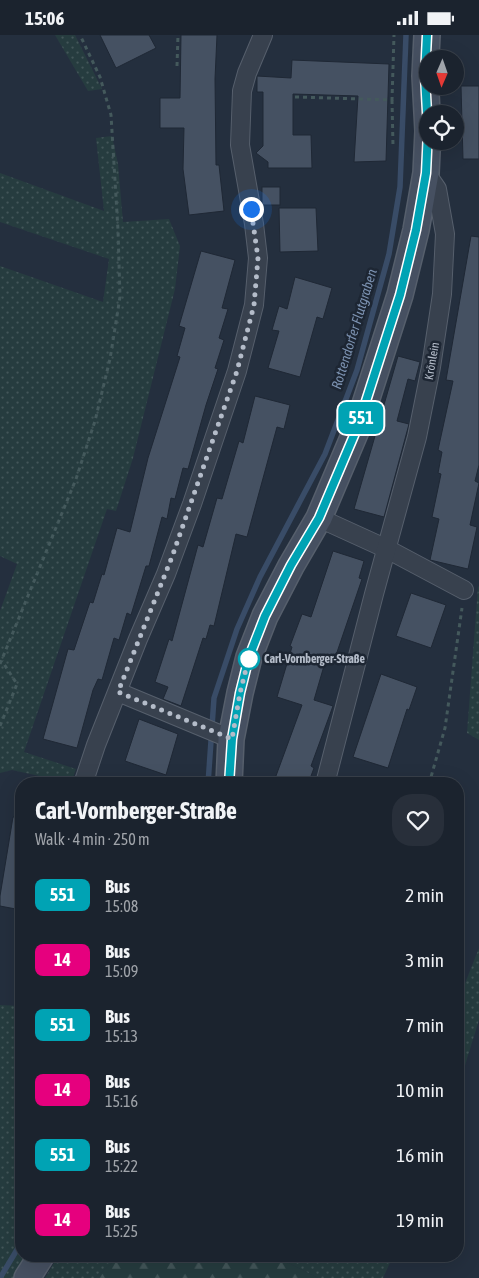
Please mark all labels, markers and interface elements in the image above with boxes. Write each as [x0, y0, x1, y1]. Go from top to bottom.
text: 15:06 [25, 7, 64, 29]
north arrow [419, 50, 464, 95]
map controls [419, 50, 464, 150]
button: locate [419, 105, 464, 150]
your location [239, 197, 264, 222]
water label: Rottendorfer Flutgraben [328, 267, 380, 391]
street label: Krönlein [422, 341, 442, 381]
line badge: 551 [332, 402, 390, 434]
text: 551 [348, 407, 374, 428]
marker: Carl-Vornberger-Straße [238, 648, 260, 670]
place label: Carl-Vornberger-Straße [264, 652, 365, 666]
button: heart [392, 794, 444, 846]
text: Carl-Vornberger-Straße [35, 797, 237, 824]
text: Walk · 4 min · 250 m [35, 830, 149, 848]
text: Bus [105, 875, 130, 897]
text: 551 [50, 884, 75, 905]
text: 2 min [405, 884, 444, 906]
text: 15:08 [105, 897, 138, 915]
text: Bus [105, 940, 130, 962]
text: 14 [54, 949, 71, 970]
text: 3 min [405, 949, 444, 971]
text: 15:09 [105, 962, 138, 980]
text: Bus [105, 1005, 130, 1027]
text: 551 [50, 1014, 75, 1035]
text: 7 min [405, 1014, 444, 1036]
text: 15:13 [105, 1027, 138, 1045]
text: Bus [105, 1070, 130, 1092]
text: 14 [54, 1079, 71, 1100]
text: 10 min [396, 1079, 444, 1101]
text: 15:16 [105, 1092, 138, 1110]
text: Bus [105, 1135, 130, 1157]
text: 551 [50, 1144, 75, 1165]
text: 16 min [396, 1144, 444, 1166]
text: 15:22 [105, 1157, 138, 1175]
text: Bus [105, 1200, 130, 1222]
text: 14 [54, 1209, 71, 1230]
text: 19 min [396, 1209, 444, 1231]
text: 15:25 [105, 1222, 138, 1240]

